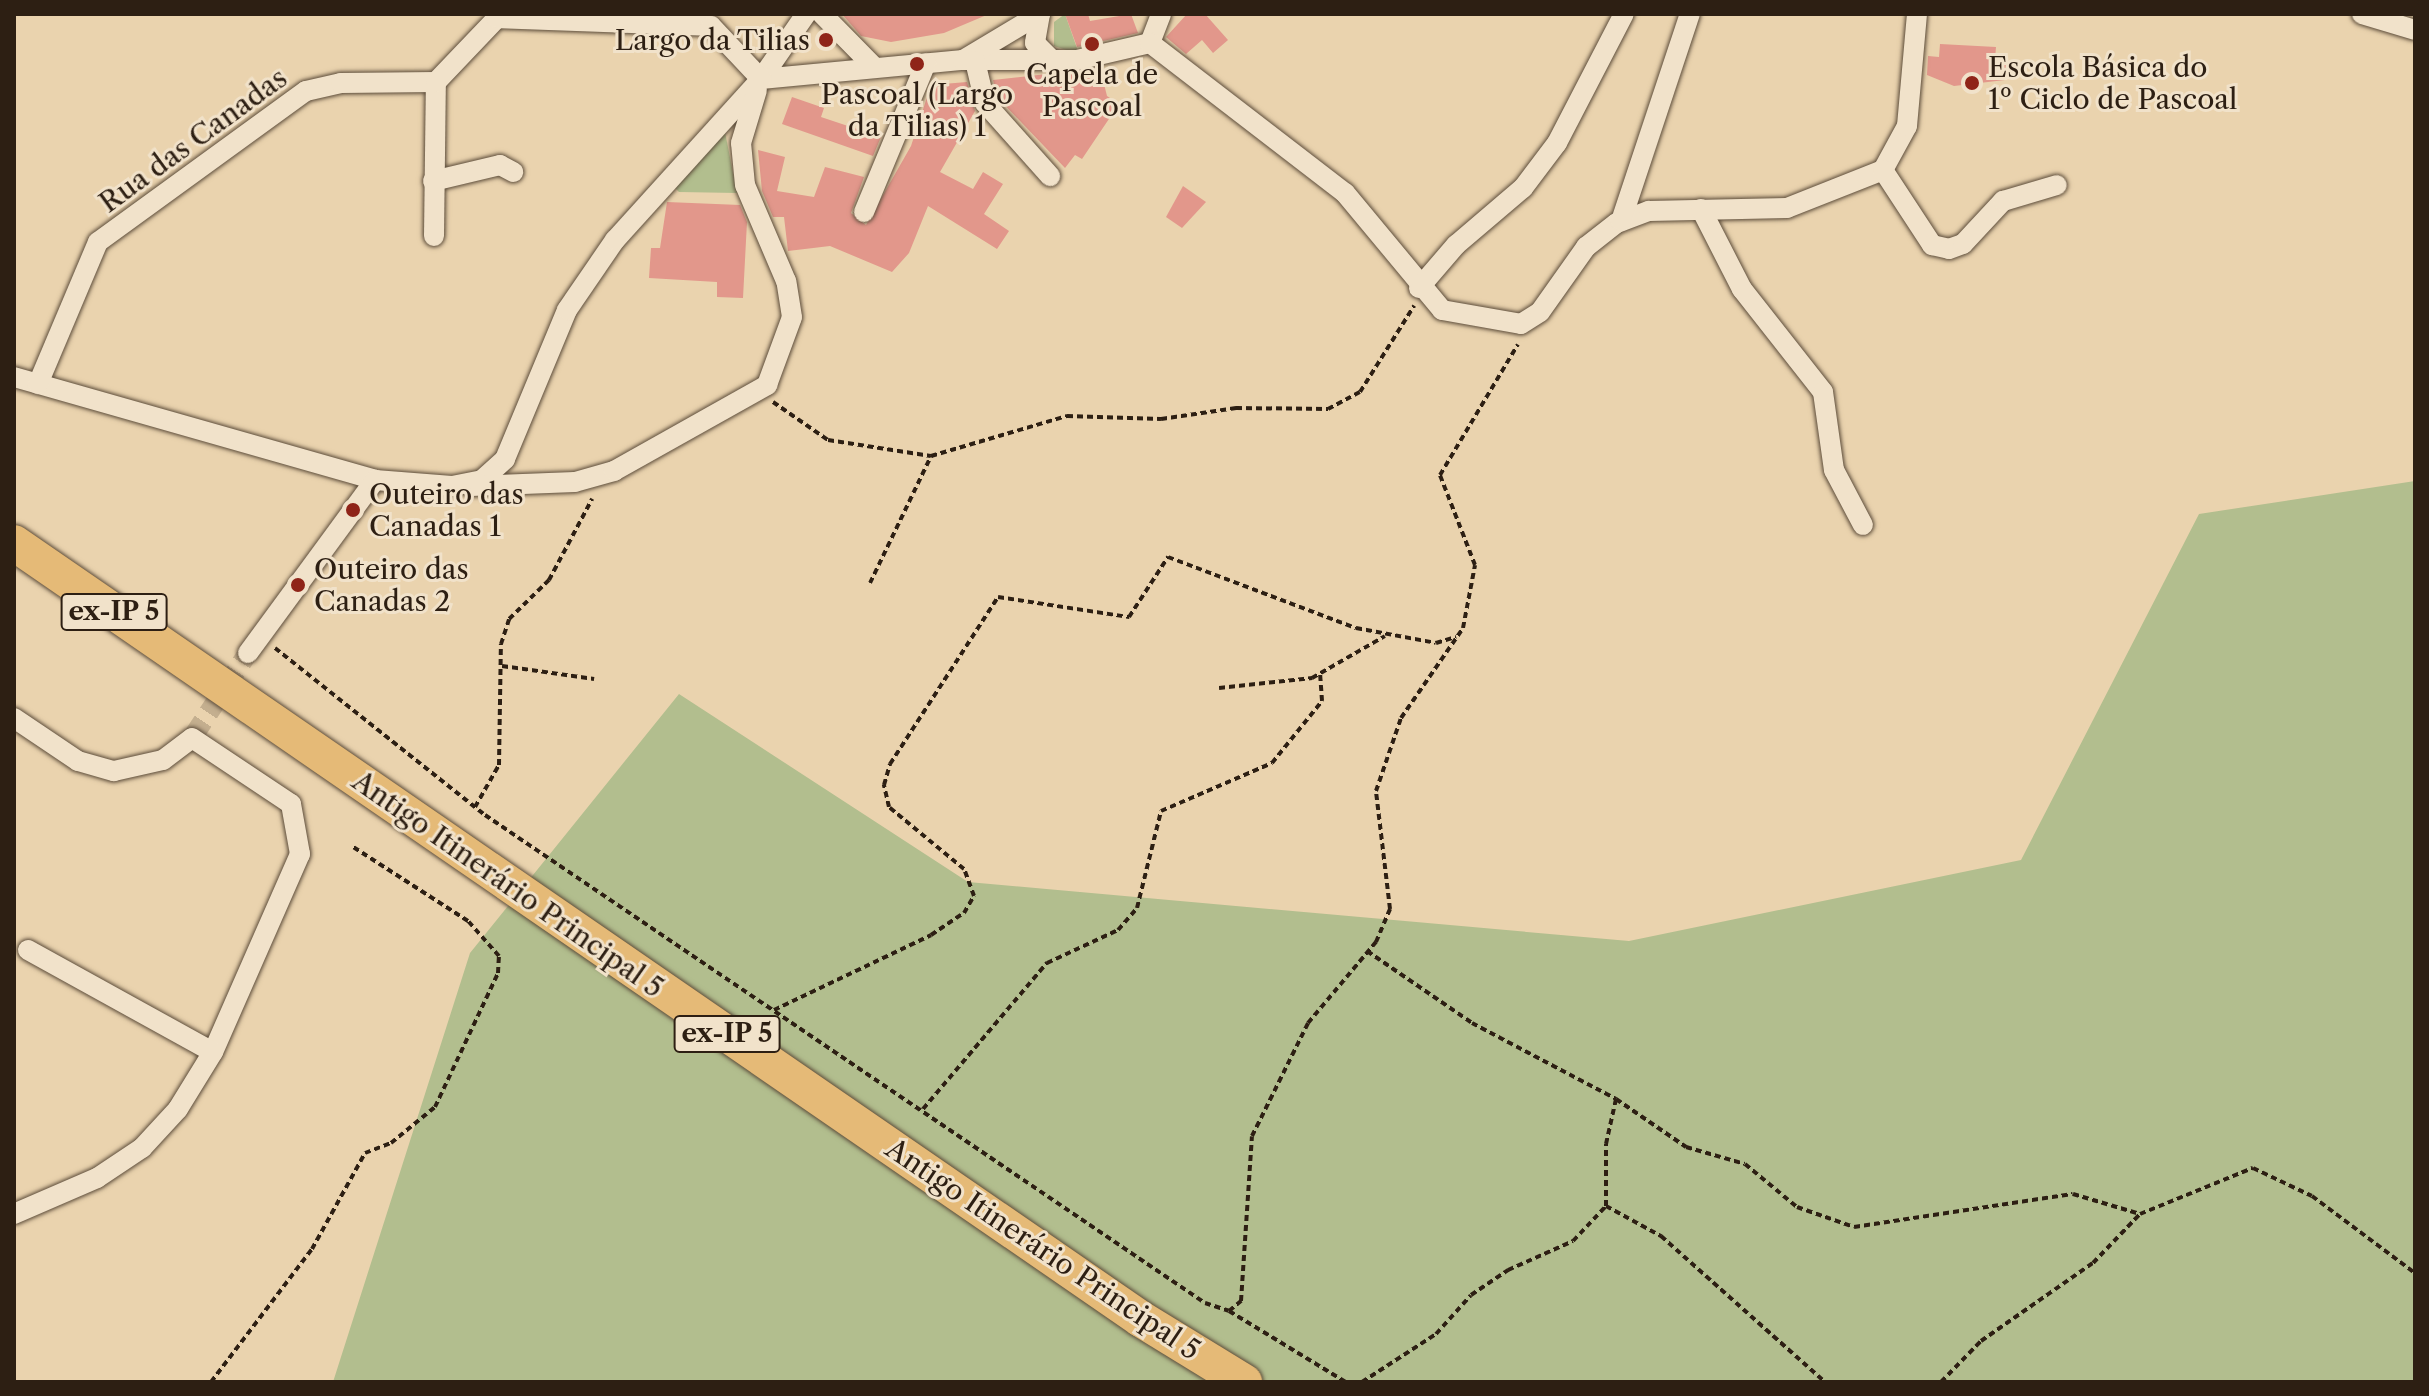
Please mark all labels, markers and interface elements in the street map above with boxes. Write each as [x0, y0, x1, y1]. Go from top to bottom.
place label: Largo da Tilias [614, 23, 810, 57]
marker: Largo da Tilias [817, 31, 835, 49]
marker: Capela de Pascoal [1083, 35, 1101, 53]
place label: Escola Básica do 1º Ciclo de Pascoal [1988, 50, 2237, 116]
marker: Pascoal (Largo da Tilias) 1 [908, 55, 926, 73]
place label: Capela de Pascoal [1026, 57, 1158, 123]
street label: Rua das Canadas [92, 61, 294, 219]
marker: Escola Básica do 1º Ciclo de Pascoal [1963, 74, 1981, 92]
place label: Pascoal (Largo da Tilias) 1 [821, 77, 1013, 143]
place label: Outeiro das Canadas 1 [369, 477, 524, 543]
marker: Outeiro das Canadas 1 [344, 501, 362, 519]
place label: Outeiro das Canadas 2 [314, 552, 469, 618]
marker: Outeiro das Canadas 2 [289, 576, 307, 594]
road number: ex-IP 5 [60, 590, 168, 634]
street label: Antigo Itinerário Principal 5 [346, 764, 670, 1004]
road number: ex-IP 5 [673, 1012, 781, 1056]
street label: Antigo Itinerário Principal 5 [880, 1131, 1206, 1367]

